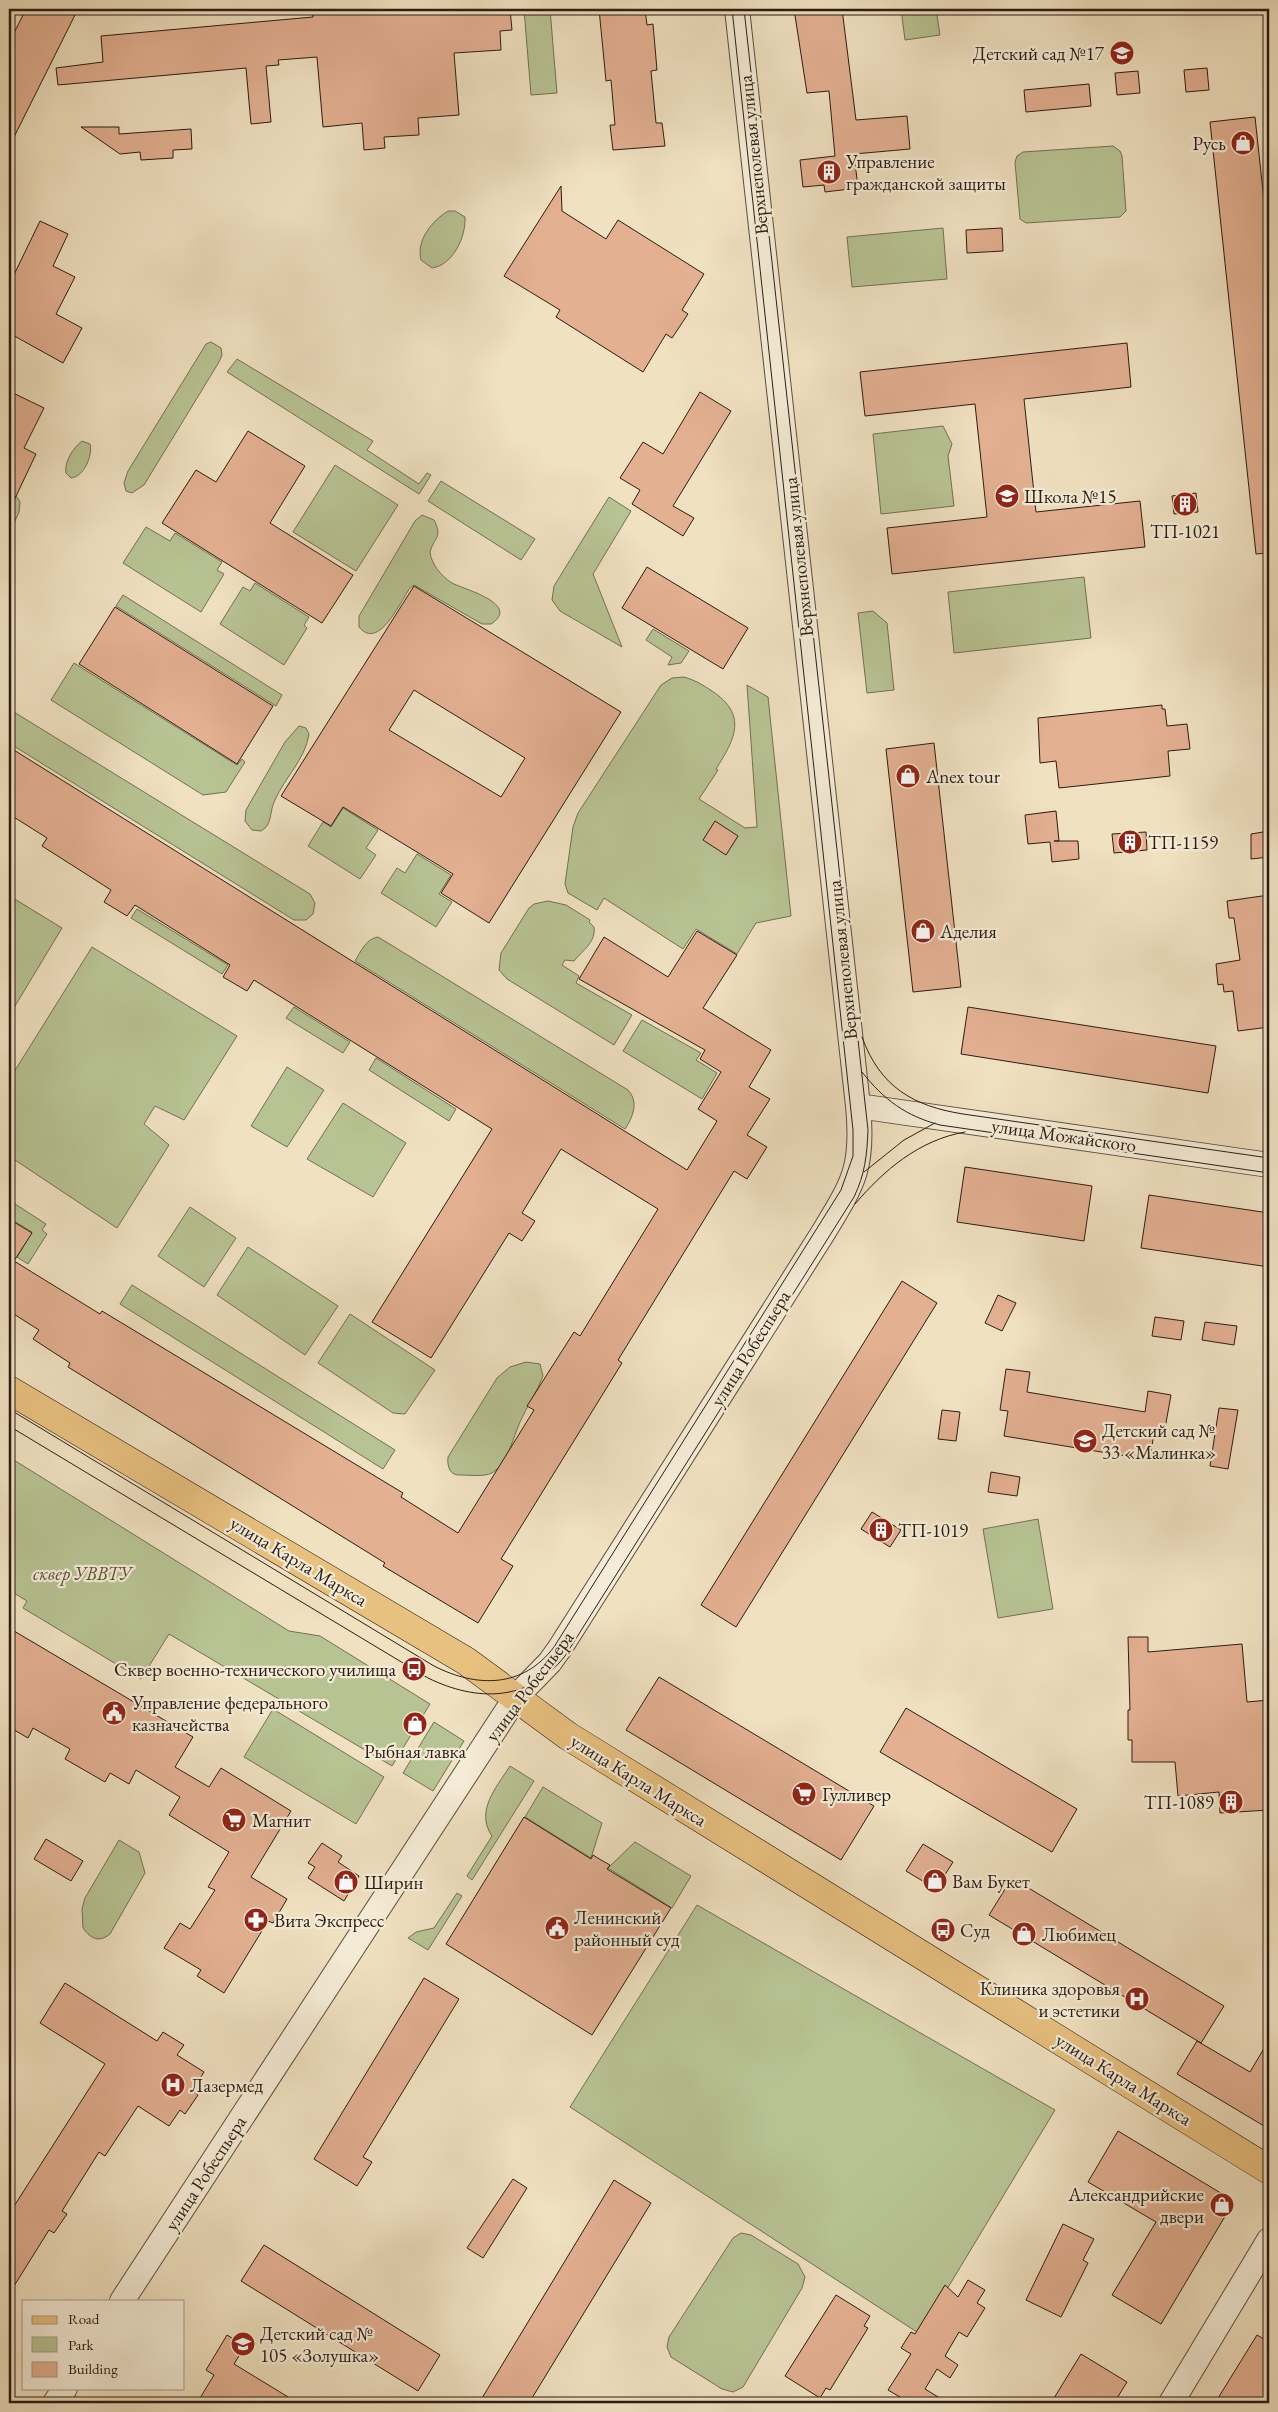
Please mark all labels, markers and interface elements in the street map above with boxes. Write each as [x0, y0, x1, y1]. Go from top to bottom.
school or university icon: Детский сад №17 [1109, 40, 1135, 66]
place label: Детский сад №17 [973, 41, 1105, 66]
street label: Верхнеполевая улица [733, 73, 774, 236]
shop icon: Русь [1230, 130, 1256, 156]
place label: Русь [1193, 131, 1226, 156]
place label: Управление гражданской защиты [845, 149, 1006, 196]
building icon: Управление гражданской защиты [816, 159, 842, 185]
street label: Верхнеполевая улица [778, 475, 819, 638]
school or university icon: Школа №15 [994, 483, 1020, 509]
place label: Школа №15 [1024, 484, 1117, 509]
building icon: ТП-1021 [1172, 491, 1198, 517]
place label: ТП-1021 [1150, 519, 1220, 544]
shop icon: Anex tour [895, 763, 921, 789]
place label: Anex tour [925, 764, 1001, 789]
building icon: ТП-1159 [1117, 829, 1143, 855]
place label: ТП-1159 [1148, 830, 1218, 855]
street label: Верхнеполевая улица [822, 878, 863, 1041]
shop icon: Аделия [910, 918, 936, 944]
place label: Аделия [939, 919, 997, 944]
street label: улица Можайского [990, 1113, 1138, 1158]
street label: улица Робеспьера [705, 1285, 796, 1411]
place label: Детский сад № 33 «Малинка» [1102, 1418, 1216, 1465]
school or university icon: Детский сад № 33 «Малинка» [1072, 1428, 1098, 1454]
street label: улица Карла Маркса [225, 1511, 372, 1613]
building icon: ТП-1019 [868, 1517, 894, 1543]
place label: ТП-1019 [898, 1518, 968, 1543]
park label: сквер УВВТУ [33, 1561, 134, 1586]
street label: улица Робеспьера [480, 1626, 579, 1747]
bus stop icon: Сквер военно-технического училища [401, 1656, 427, 1682]
place label: Сквер военно-технического училища [114, 1657, 396, 1682]
place label: Управление федерального казначейства [131, 1690, 328, 1737]
public building icon: Управление федерального казначейства [101, 1700, 127, 1726]
shop icon: Рыбная лавка [402, 1711, 428, 1737]
street label: улица Карла Маркса [566, 1728, 712, 1833]
place label: Рыбная лавка [364, 1739, 466, 1764]
supermarket icon: Гулливер [791, 1781, 817, 1807]
place label: Гулливер [822, 1782, 891, 1807]
building icon: ТП-1089 [1218, 1789, 1244, 1815]
place label: ТП-1089 [1144, 1790, 1214, 1815]
supermarket icon: Магнит [221, 1807, 247, 1833]
place label: Магнит [252, 1808, 311, 1833]
shop icon: Вам Букет [922, 1868, 948, 1894]
shop icon: Ширин [333, 1869, 359, 1895]
place label: Вам Букет [952, 1869, 1030, 1894]
place label: Ширин [364, 1870, 424, 1895]
place label: Ленинский районный суд [574, 1905, 680, 1952]
pharmacy icon: Вита Экспресс [243, 1907, 269, 1933]
place label: Вита Экспресс [274, 1908, 385, 1933]
public building icon: Ленинский районный суд [544, 1915, 570, 1941]
bus stop icon: Суд [930, 1917, 956, 1943]
place label: Суд [960, 1918, 990, 1943]
shop icon: Любимец [1011, 1921, 1037, 1947]
place label: Любимец [1042, 1922, 1116, 1947]
place label: Клиника здоровья и эстетики [980, 1976, 1121, 2023]
hospital icon: Клиника здоровья и эстетики [1124, 1986, 1150, 2012]
street label: улица Карла Маркса [1051, 2027, 1197, 2132]
hospital icon: Лазермед [160, 2072, 186, 2098]
place label: Лазермед [190, 2073, 264, 2098]
street label: улица Робеспьера [159, 2111, 252, 2236]
place label: Александрийские двери [1067, 2182, 1204, 2229]
shop icon: Александрийские двери [1209, 2192, 1235, 2218]
legend [22, 2300, 185, 2390]
text: Road [68, 2309, 100, 2328]
place label: Детский сад № 105 «Золушка» [260, 2321, 379, 2368]
school or university icon: Детский сад № 105 «Золушка» [230, 2331, 256, 2357]
text: Park [68, 2335, 95, 2354]
text: Building [68, 2359, 118, 2378]

